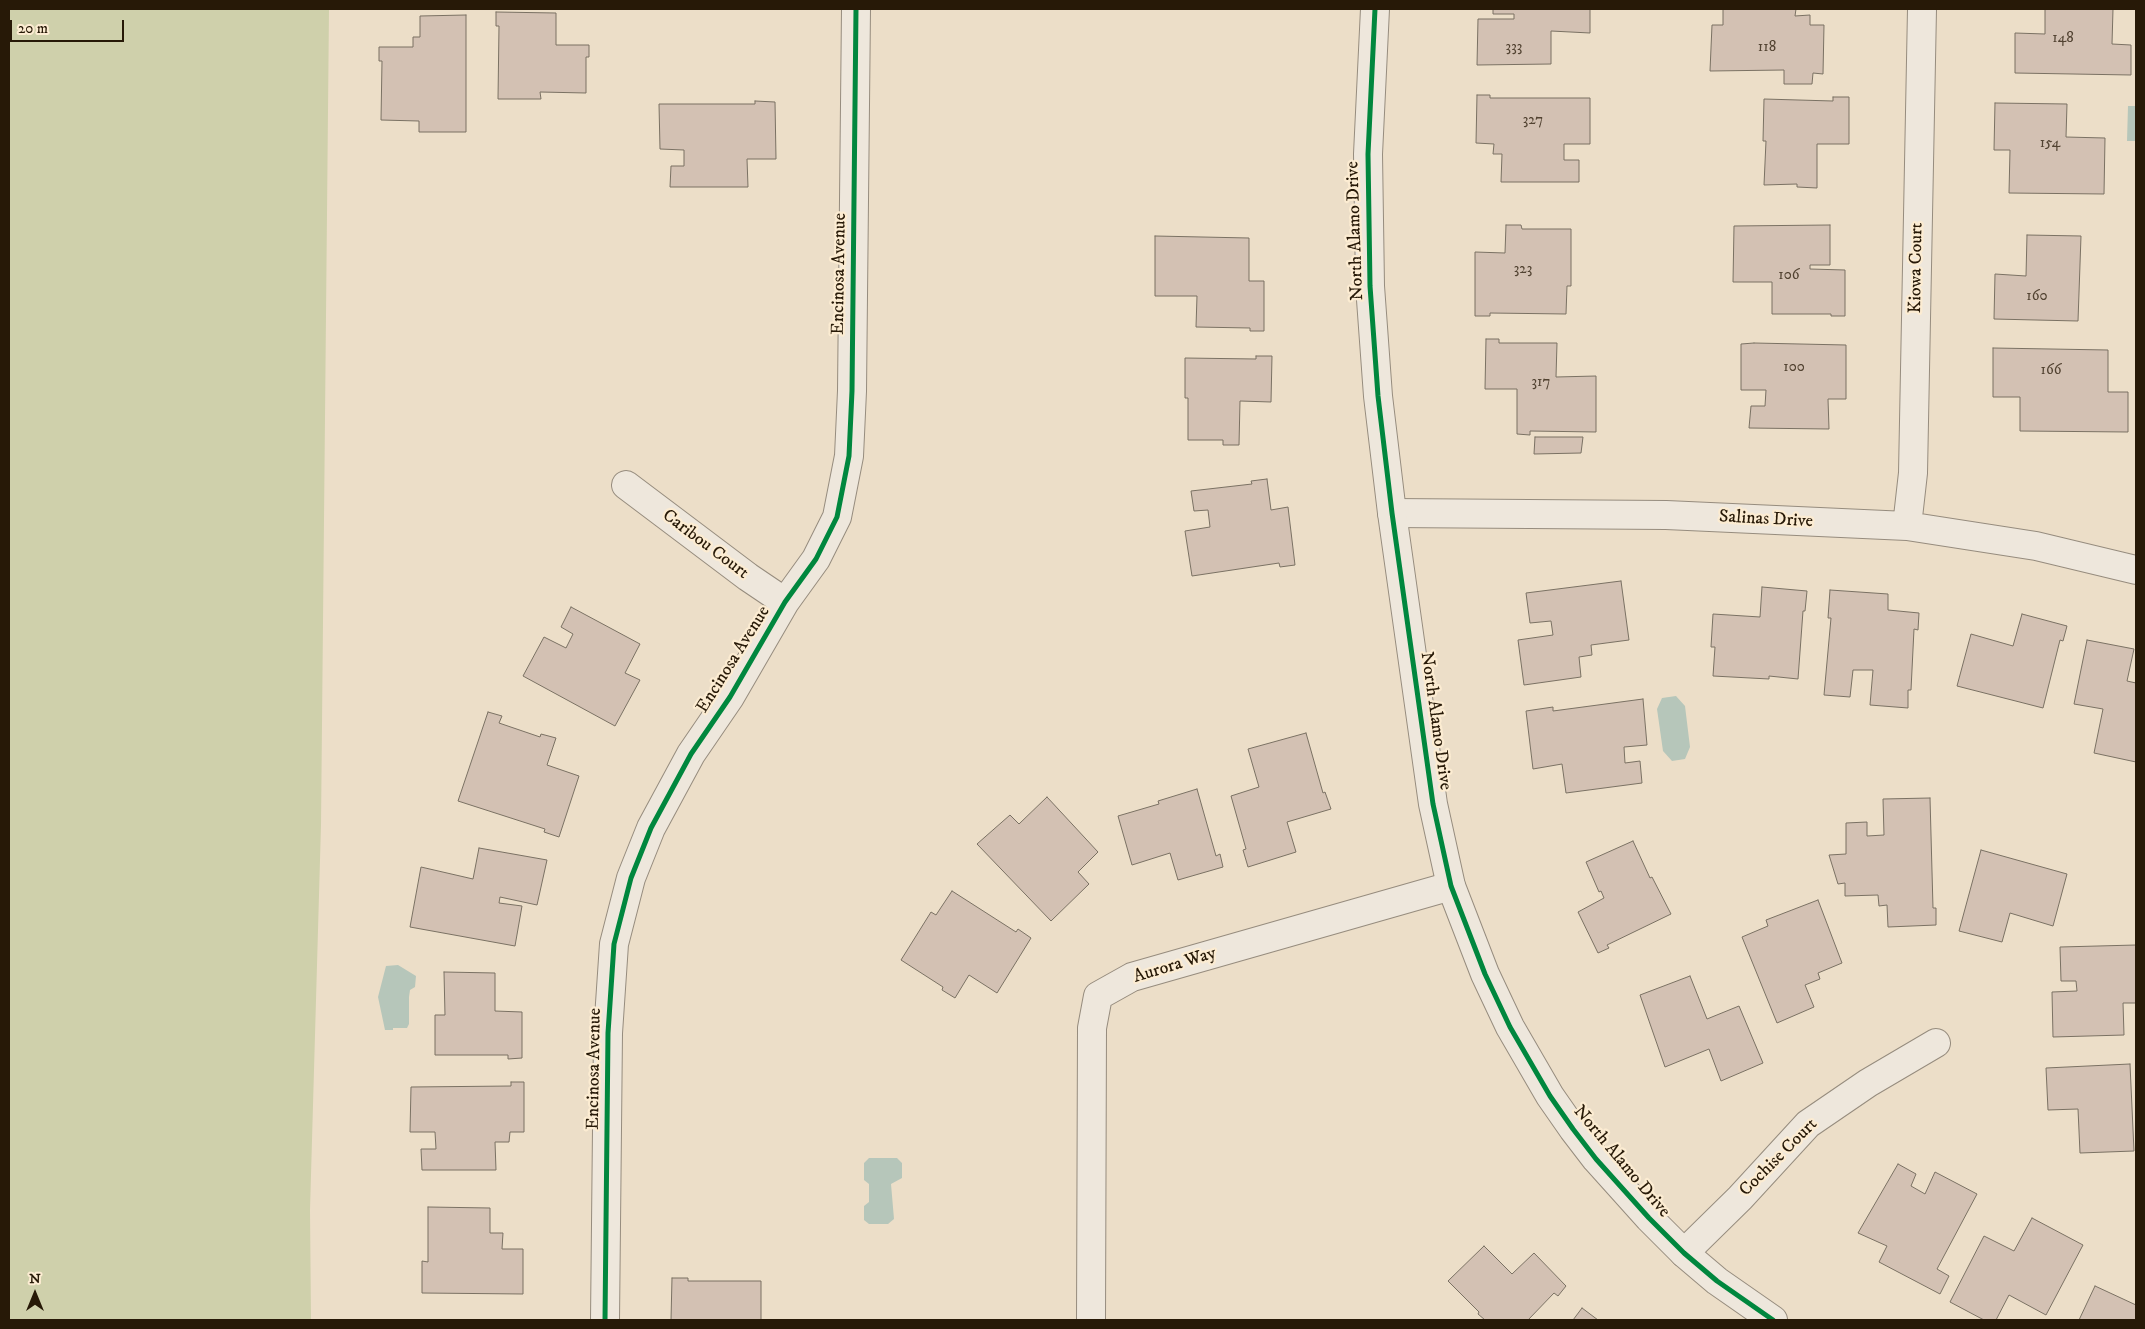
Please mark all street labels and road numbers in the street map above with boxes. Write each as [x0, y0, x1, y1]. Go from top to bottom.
street label: North Alamo Drive [1343, 161, 1369, 301]
street label: Encinosa Avenue [828, 213, 852, 335]
street label: Kiowa Court [1905, 222, 1929, 314]
street label: Caribou Court [658, 506, 752, 584]
street label: Salinas Drive [1718, 507, 1814, 533]
street label: Encinosa Avenue [693, 603, 775, 717]
street label: North Alamo Drive [1415, 650, 1455, 792]
street label: Aurora Way [1131, 943, 1219, 989]
street label: Encinosa Avenue [583, 1008, 607, 1130]
street label: North Alamo Drive [1568, 1102, 1674, 1222]
street label: Cochise Court [1735, 1114, 1823, 1202]

